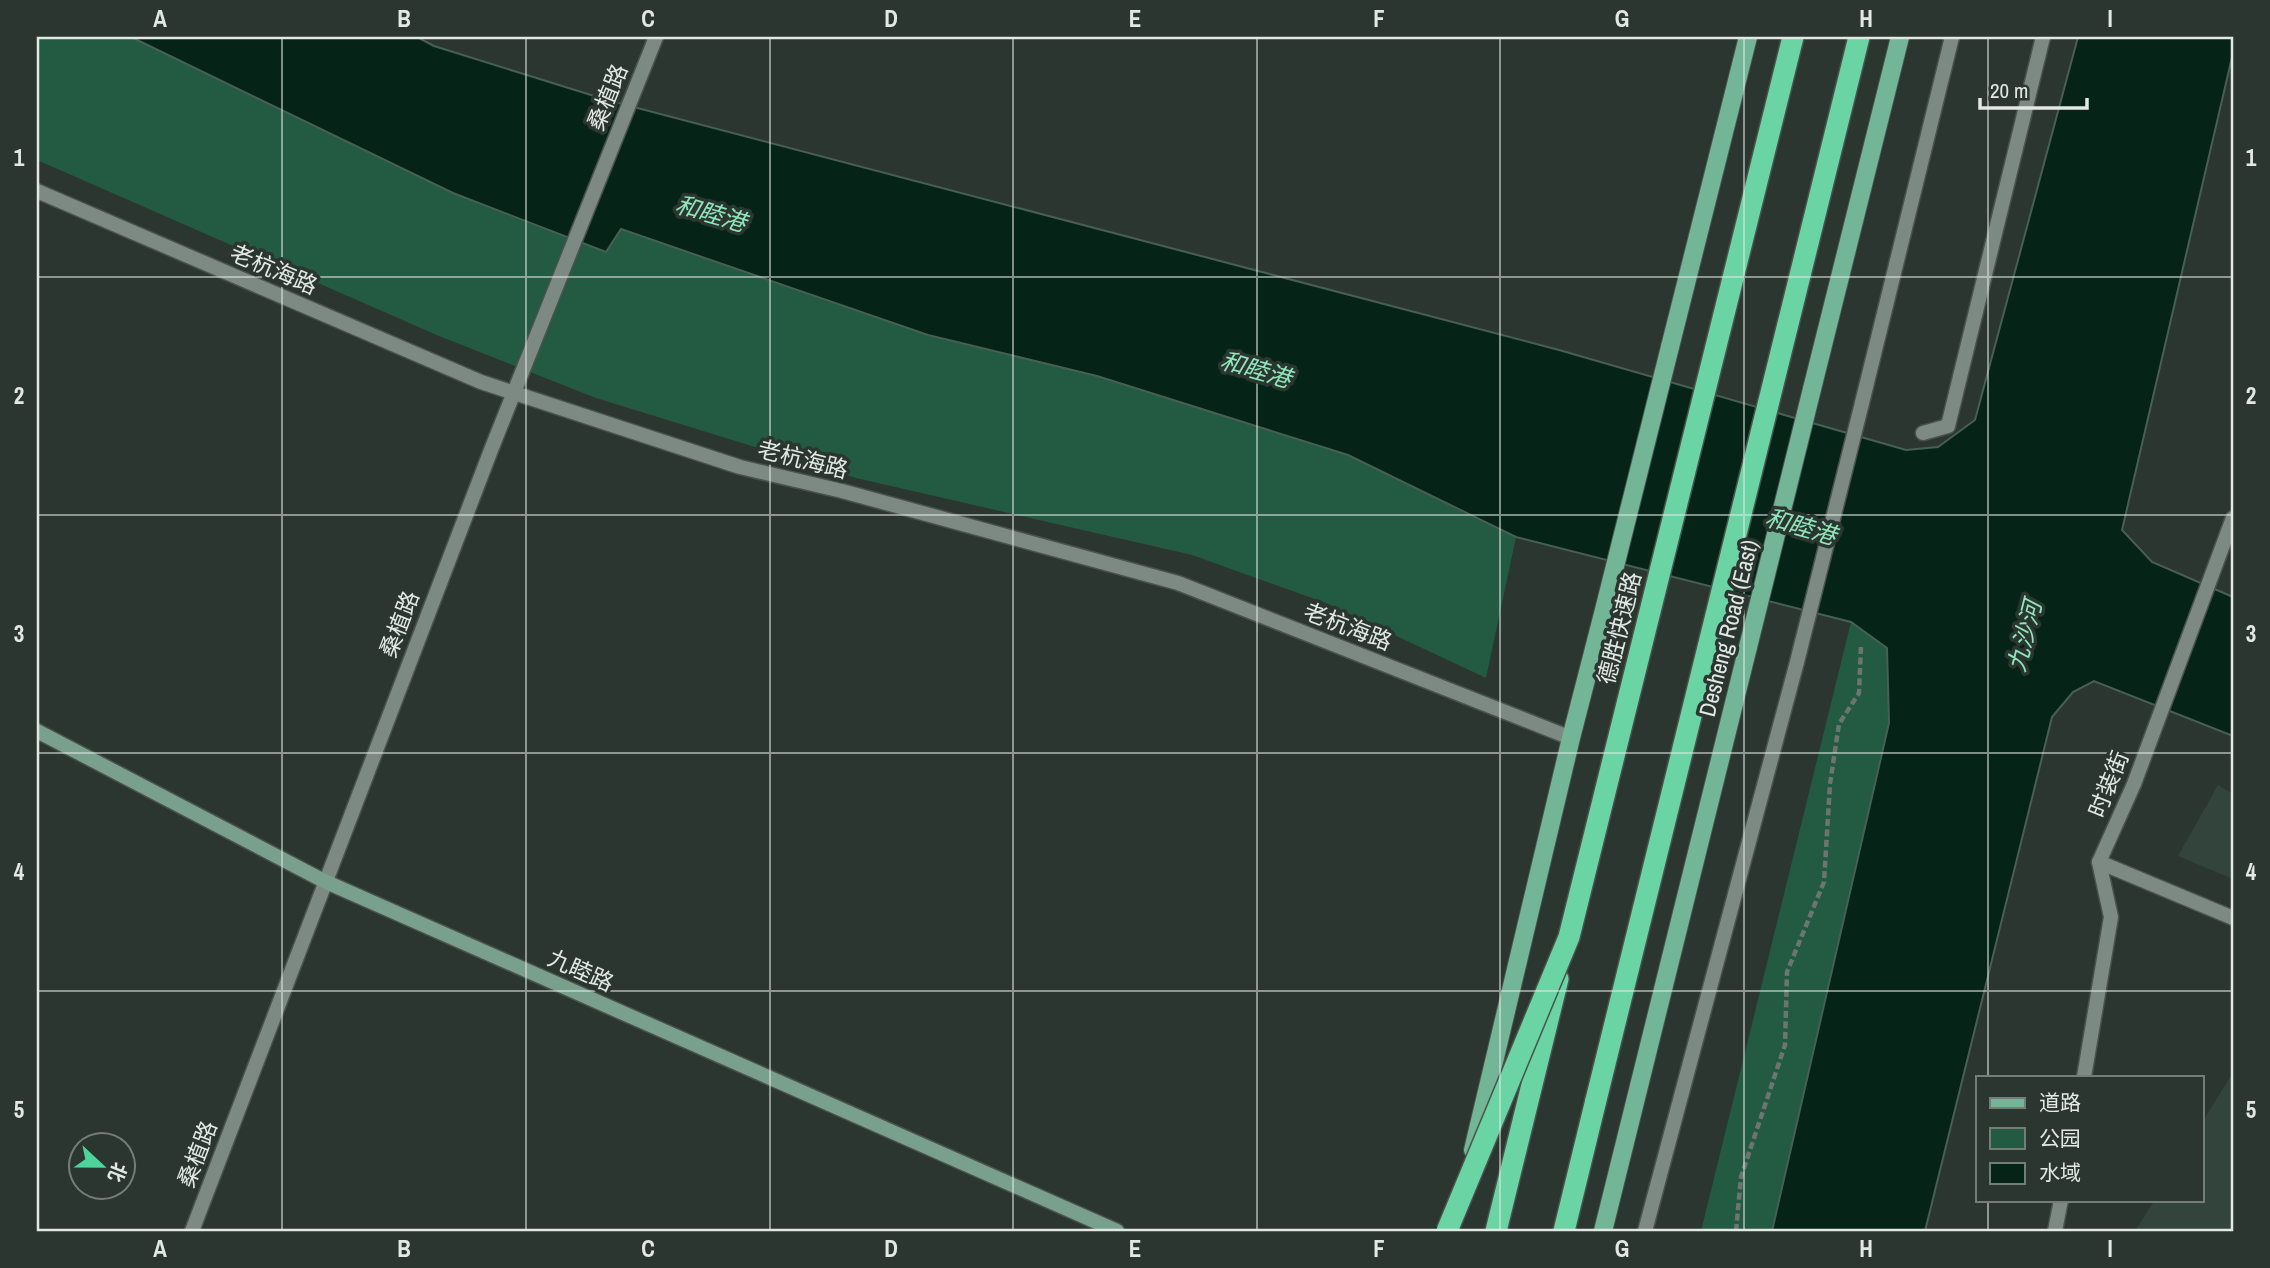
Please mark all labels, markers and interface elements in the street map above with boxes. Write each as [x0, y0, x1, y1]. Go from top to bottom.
text: A [153, 3, 167, 34]
text: B [397, 3, 411, 34]
text: C [641, 3, 655, 34]
text: D [884, 3, 898, 34]
text: E [1129, 3, 1141, 34]
text: F [1373, 3, 1385, 34]
text: G [1615, 3, 1629, 34]
text: H [1859, 3, 1873, 34]
text: I [2107, 3, 2113, 34]
street label: 桑植路 [580, 59, 634, 135]
scale bar [1980, 66, 2086, 110]
text: 20 m [1990, 76, 2028, 105]
text: 1 [14, 142, 25, 173]
text: 1 [2246, 142, 2257, 173]
water label: 和睦港 [672, 188, 753, 239]
street label: 老杭海路 [226, 237, 322, 301]
water label: 和睦港 [1217, 344, 1298, 395]
text: 2 [14, 380, 24, 411]
text: 2 [2246, 380, 2256, 411]
street label: 老杭海路 [755, 433, 851, 485]
water label: 和睦港 [1762, 501, 1843, 552]
street label: Desheng Road (East) [1691, 536, 1765, 720]
street label: 德胜快速路 [1590, 568, 1648, 688]
street label: 桑植路 [372, 586, 426, 662]
water label: 九沙河 [2000, 593, 2049, 675]
street label: 老杭海路 [1300, 595, 1396, 657]
text: 3 [14, 618, 24, 649]
text: 3 [2246, 618, 2256, 649]
street label: 时装街 [2081, 746, 2135, 822]
text: 4 [14, 856, 25, 887]
text: 4 [2246, 856, 2257, 887]
street label: 九睦路 [543, 942, 619, 998]
legend [1976, 1076, 2204, 1202]
text: 道路 [2039, 1088, 2081, 1117]
text: 5 [14, 1094, 24, 1125]
text: 5 [2246, 1094, 2256, 1125]
street label: 桑植路 [170, 1116, 224, 1192]
text: 公园 [2039, 1124, 2081, 1153]
north arrow [66, 1132, 136, 1202]
text: 水域 [2039, 1158, 2081, 1187]
text: 北 [102, 1159, 133, 1186]
text: A [153, 1233, 167, 1264]
text: B [397, 1233, 411, 1264]
text: C [641, 1233, 655, 1264]
text: D [884, 1233, 898, 1264]
text: E [1129, 1233, 1141, 1264]
text: F [1373, 1233, 1385, 1264]
text: G [1615, 1233, 1629, 1264]
text: H [1859, 1233, 1873, 1264]
text: I [2107, 1233, 2113, 1264]

